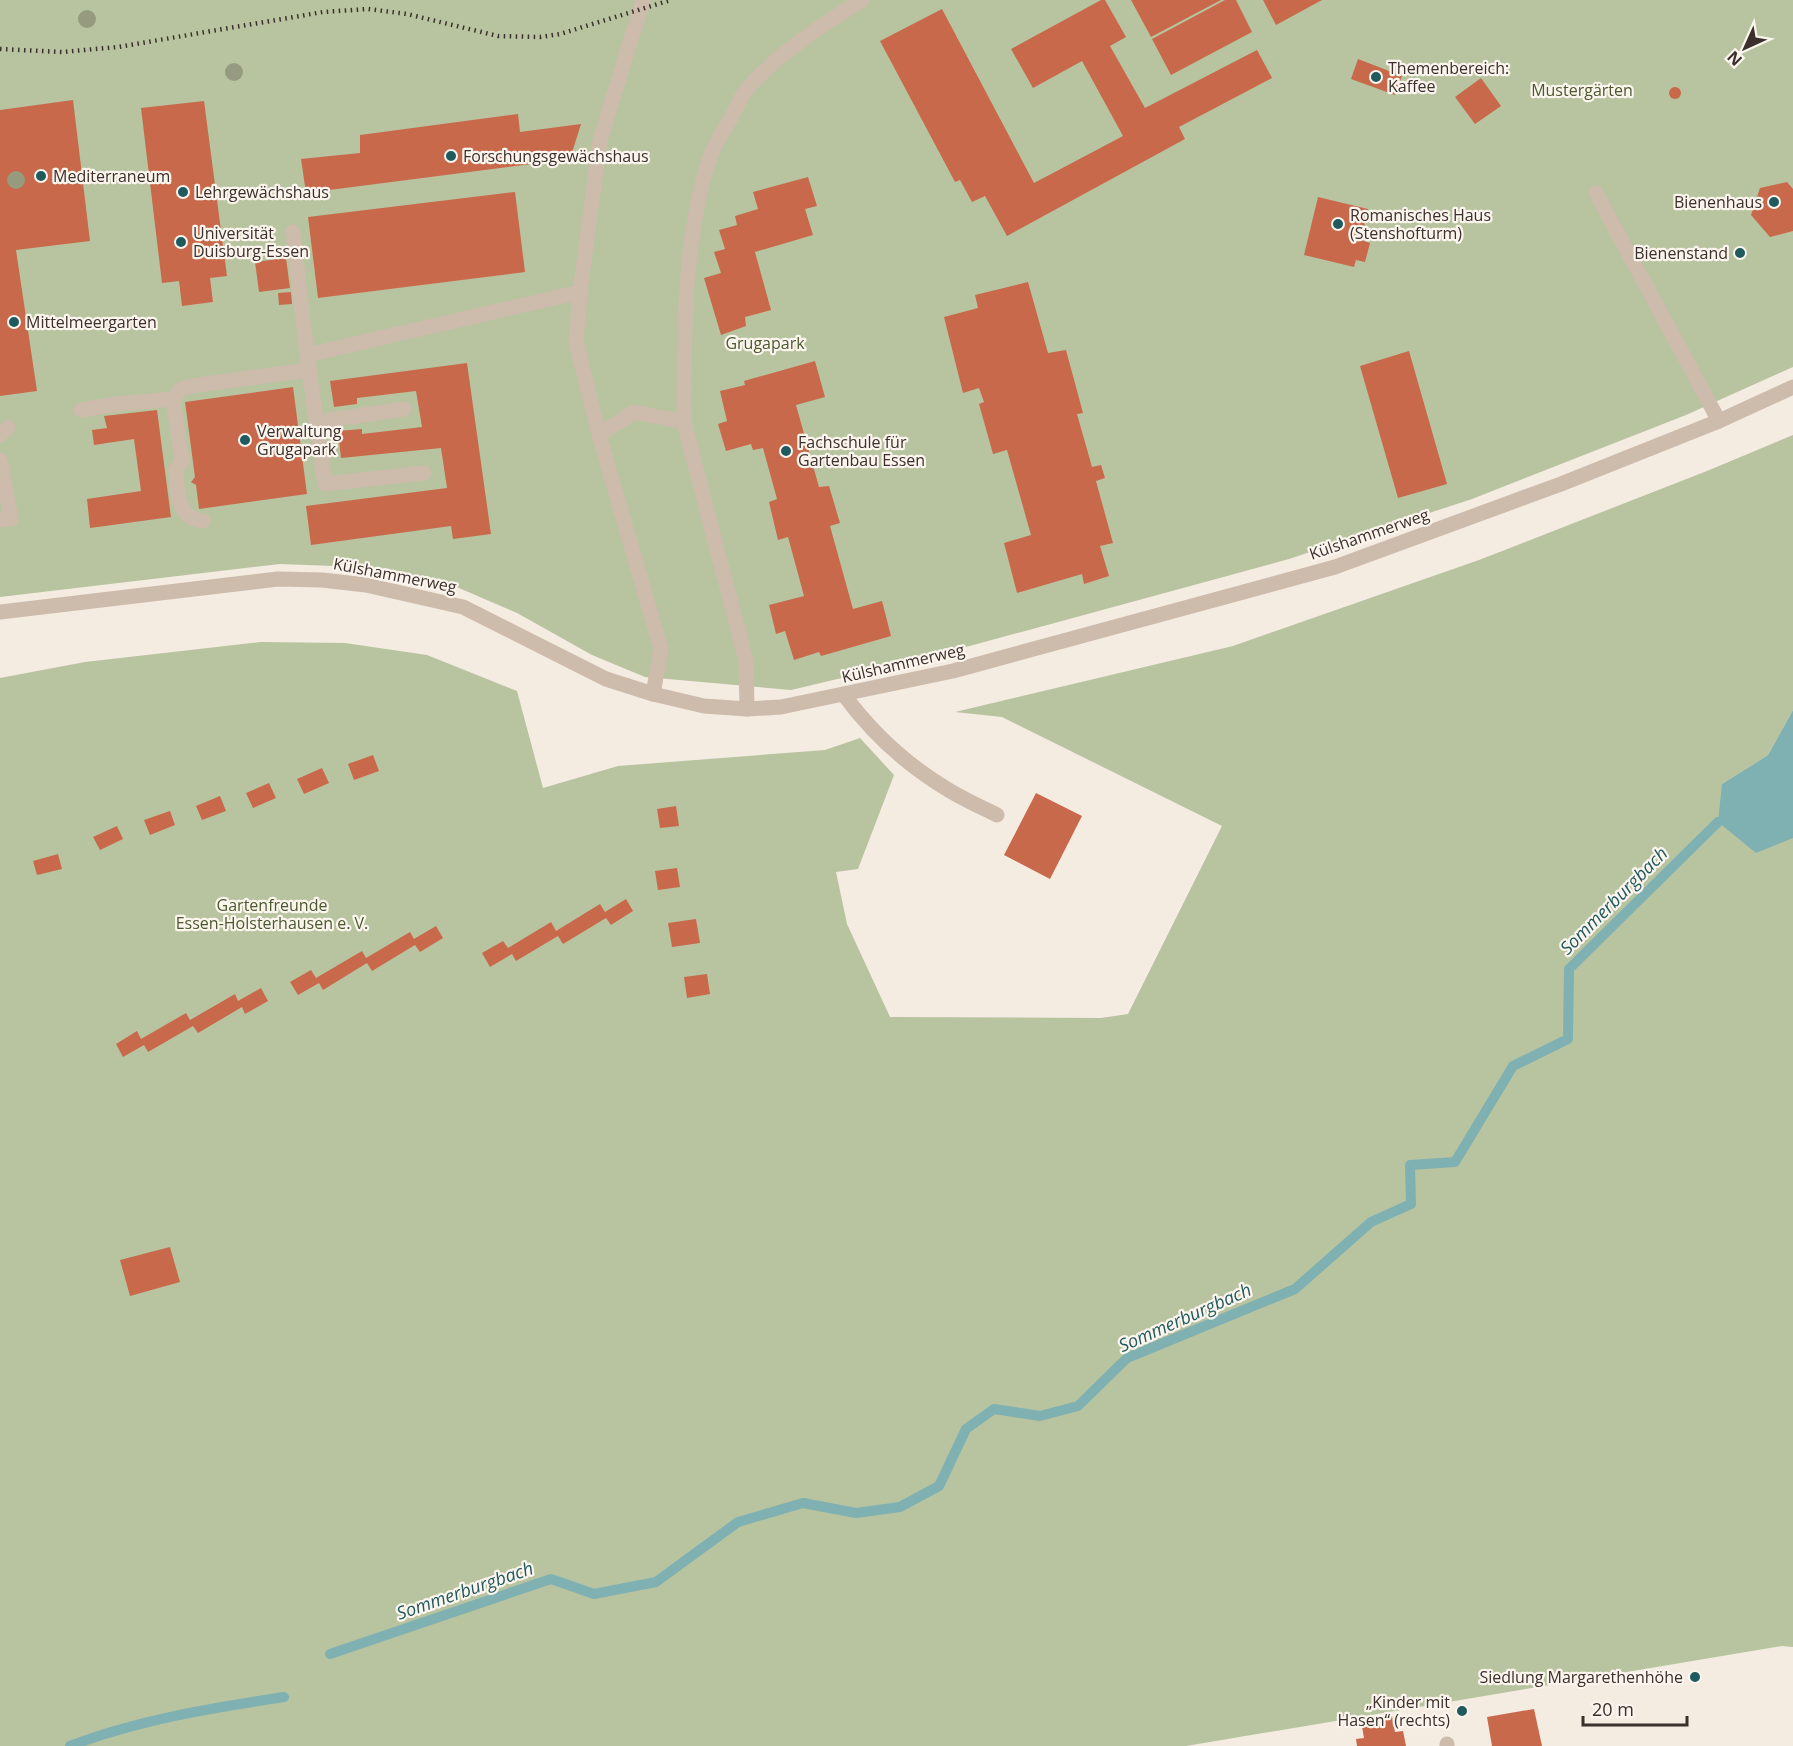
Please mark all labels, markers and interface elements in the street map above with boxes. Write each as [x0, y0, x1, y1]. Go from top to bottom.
north arrow [1715, 18, 1775, 78]
text: N [1722, 46, 1747, 71]
place label: Themenbereich: Kaffee [1388, 57, 1509, 97]
marker: Themenbereich: Kaffee [1369, 70, 1383, 84]
park label: Mustergärten [1531, 79, 1633, 101]
place label: Forschungsgewächshaus [463, 145, 649, 167]
marker: Forschungsgewächshaus [444, 149, 458, 163]
place label: Mediterraneum [53, 165, 170, 187]
marker: Mediterraneum [34, 169, 48, 183]
place label: Lehrgewächshaus [195, 181, 329, 203]
marker: Lehrgewächshaus [176, 185, 190, 199]
place label: Bienenhaus [1674, 191, 1762, 213]
marker: Bienenhaus [1767, 195, 1781, 209]
place label: Romanisches Haus (Stenshofturm) [1350, 204, 1491, 244]
marker: Romanisches Haus (Stenshofturm) [1331, 217, 1345, 231]
place label: Universität Duisburg-Essen [193, 222, 309, 262]
marker: Universität Duisburg-Essen [174, 235, 188, 249]
place label: Bienenstand [1634, 242, 1728, 264]
marker: Bienenstand [1733, 246, 1747, 260]
place label: Mittelmeergarten [26, 311, 157, 333]
marker: Mittelmeergarten [7, 315, 21, 329]
park label: Grugapark [725, 332, 805, 354]
place label: Verwaltung Grugapark [257, 420, 342, 460]
place label: Fachschule für Gartenbau Essen [798, 431, 925, 471]
marker: Verwaltung Grugapark [238, 433, 252, 447]
marker: Fachschule für Gartenbau Essen [779, 444, 793, 458]
street label: Külshammerweg [1306, 503, 1432, 565]
street label: Külshammerweg [331, 552, 459, 598]
street label: Külshammerweg [840, 638, 967, 688]
water label: Sommerburgbach [1554, 841, 1672, 959]
park label: Gartenfreunde Essen-Holsterhausen e. V. [176, 894, 368, 934]
water label: Sommerburgbach [1114, 1277, 1255, 1357]
water label: Sommerburgbach [393, 1555, 536, 1625]
place label: Siedlung Margarethenhöhe [1479, 1666, 1683, 1688]
marker: Siedlung Margarethenhöhe [1688, 1670, 1702, 1684]
scale bar [1583, 1689, 1686, 1727]
place label: „Kinder mit Hasen“ (rechts) [1337, 1691, 1450, 1731]
text: 20 m [1592, 1697, 1634, 1721]
marker: „Kinder mit Hasen“ (rechts) [1455, 1704, 1469, 1718]

